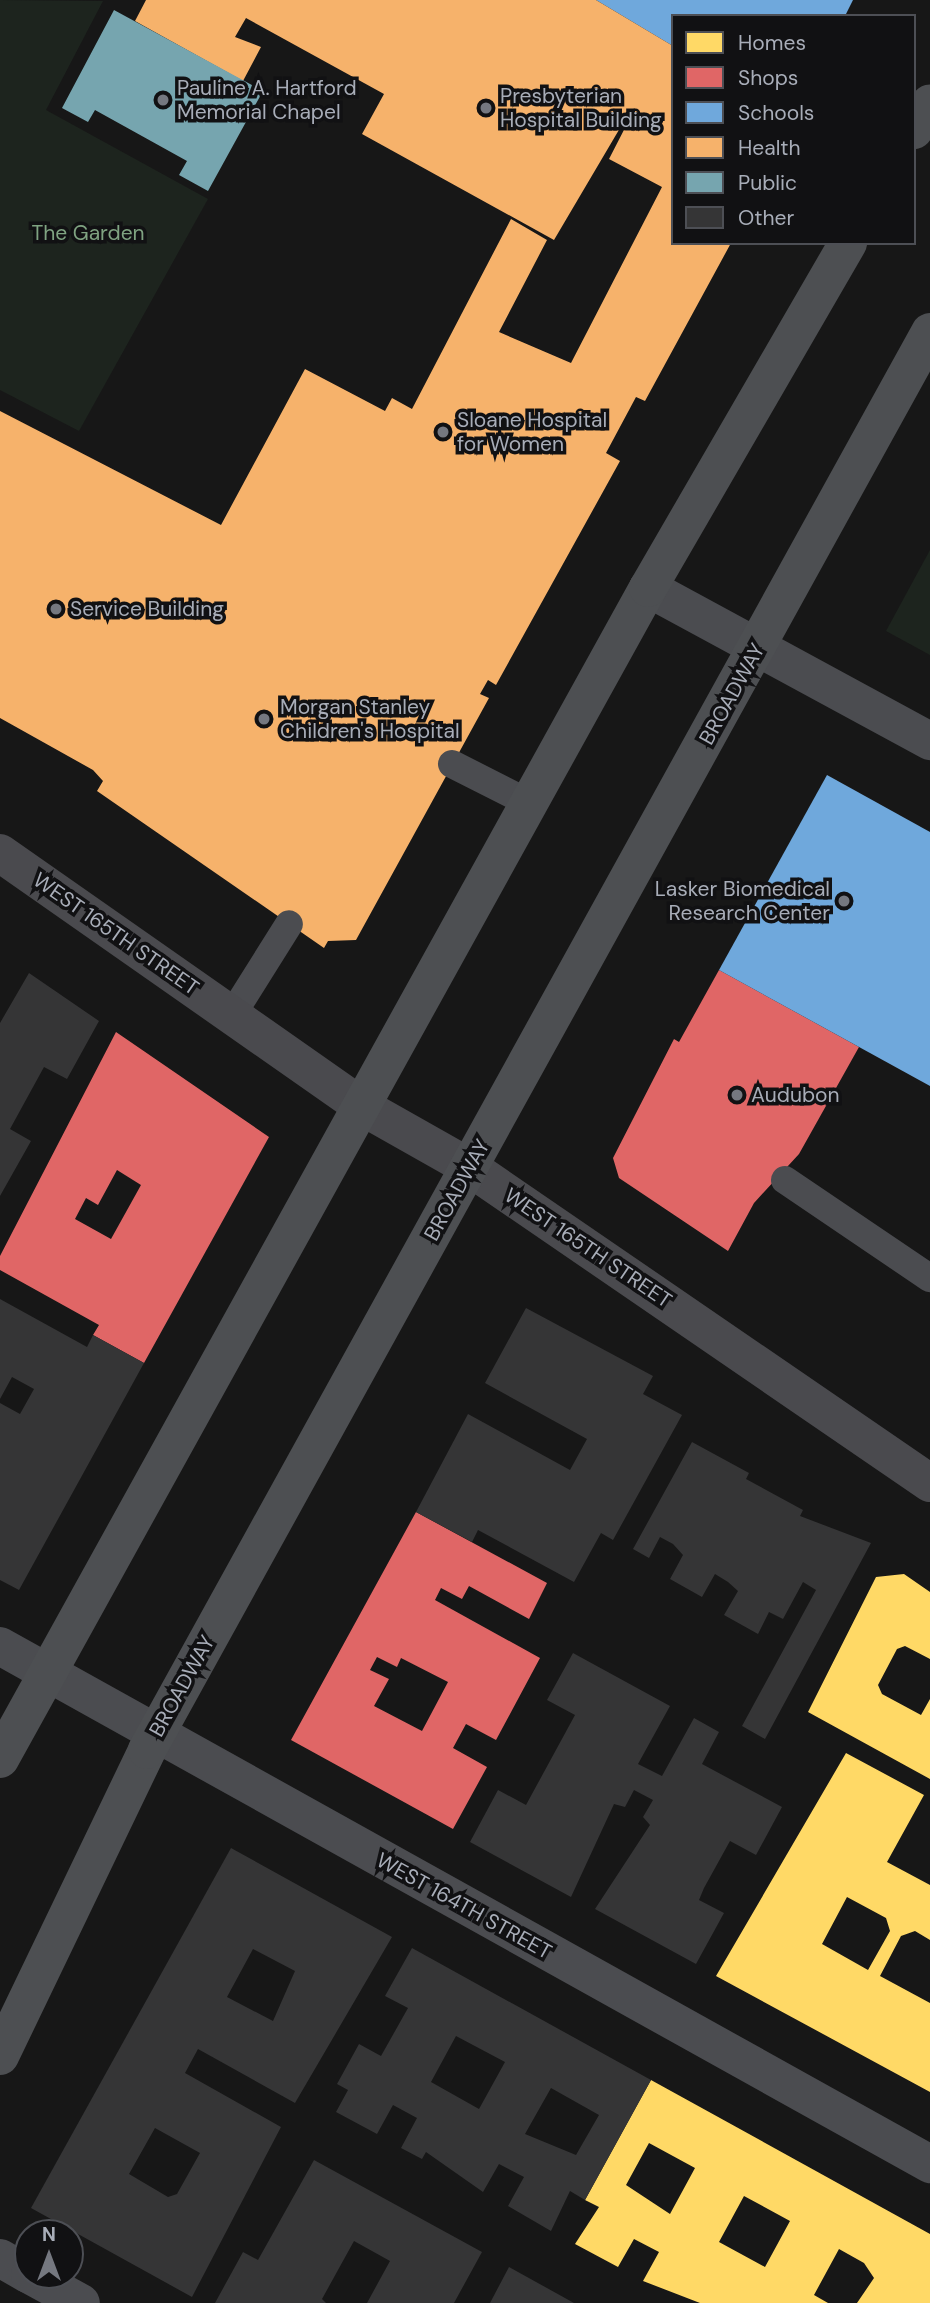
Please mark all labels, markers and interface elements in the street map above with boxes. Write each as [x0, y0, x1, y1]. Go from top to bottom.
legend [671, 14, 916, 245]
text: Homes [738, 29, 806, 57]
text: Shops [738, 64, 798, 92]
place label: Pauline A. Hartford Memorial Chapel [177, 75, 357, 125]
place label: Presbyterian Hospital Building [500, 83, 662, 133]
marker: Pauline A. Hartford Memorial Chapel [155, 92, 171, 108]
text: Schools [738, 99, 814, 127]
marker: Presbyterian Hospital Building [478, 100, 494, 116]
text: Health [738, 134, 801, 162]
text: Public [738, 169, 797, 197]
text: Other [738, 204, 794, 232]
park label: The Garden [31, 220, 145, 246]
place label: Sloane Hospital for Women [457, 407, 607, 457]
marker: Sloane Hospital for Women [435, 424, 451, 440]
place label: Service Building [70, 596, 224, 622]
marker: Service Building [48, 601, 64, 617]
street label: BROADWAY [694, 639, 770, 749]
place label: Morgan Stanley Children's Hospital [280, 694, 460, 744]
marker: Morgan Stanley Children's Hospital [254, 709, 274, 729]
street label: WEST 165TH STREET [28, 867, 204, 1001]
place label: Lasker Biomedical Research Center [655, 876, 830, 926]
marker: Lasker Biomedical Research Center [836, 893, 852, 909]
place label: Audubon [751, 1082, 840, 1108]
marker: Audubon [729, 1087, 745, 1103]
street label: BROADWAY [419, 1135, 495, 1245]
street label: WEST 165TH STREET [500, 1183, 676, 1313]
street label: BROADWAY [144, 1631, 220, 1741]
street label: WEST 164TH STREET [372, 1847, 556, 1965]
north arrow [14, 2219, 84, 2289]
text: N [42, 2222, 56, 2247]

